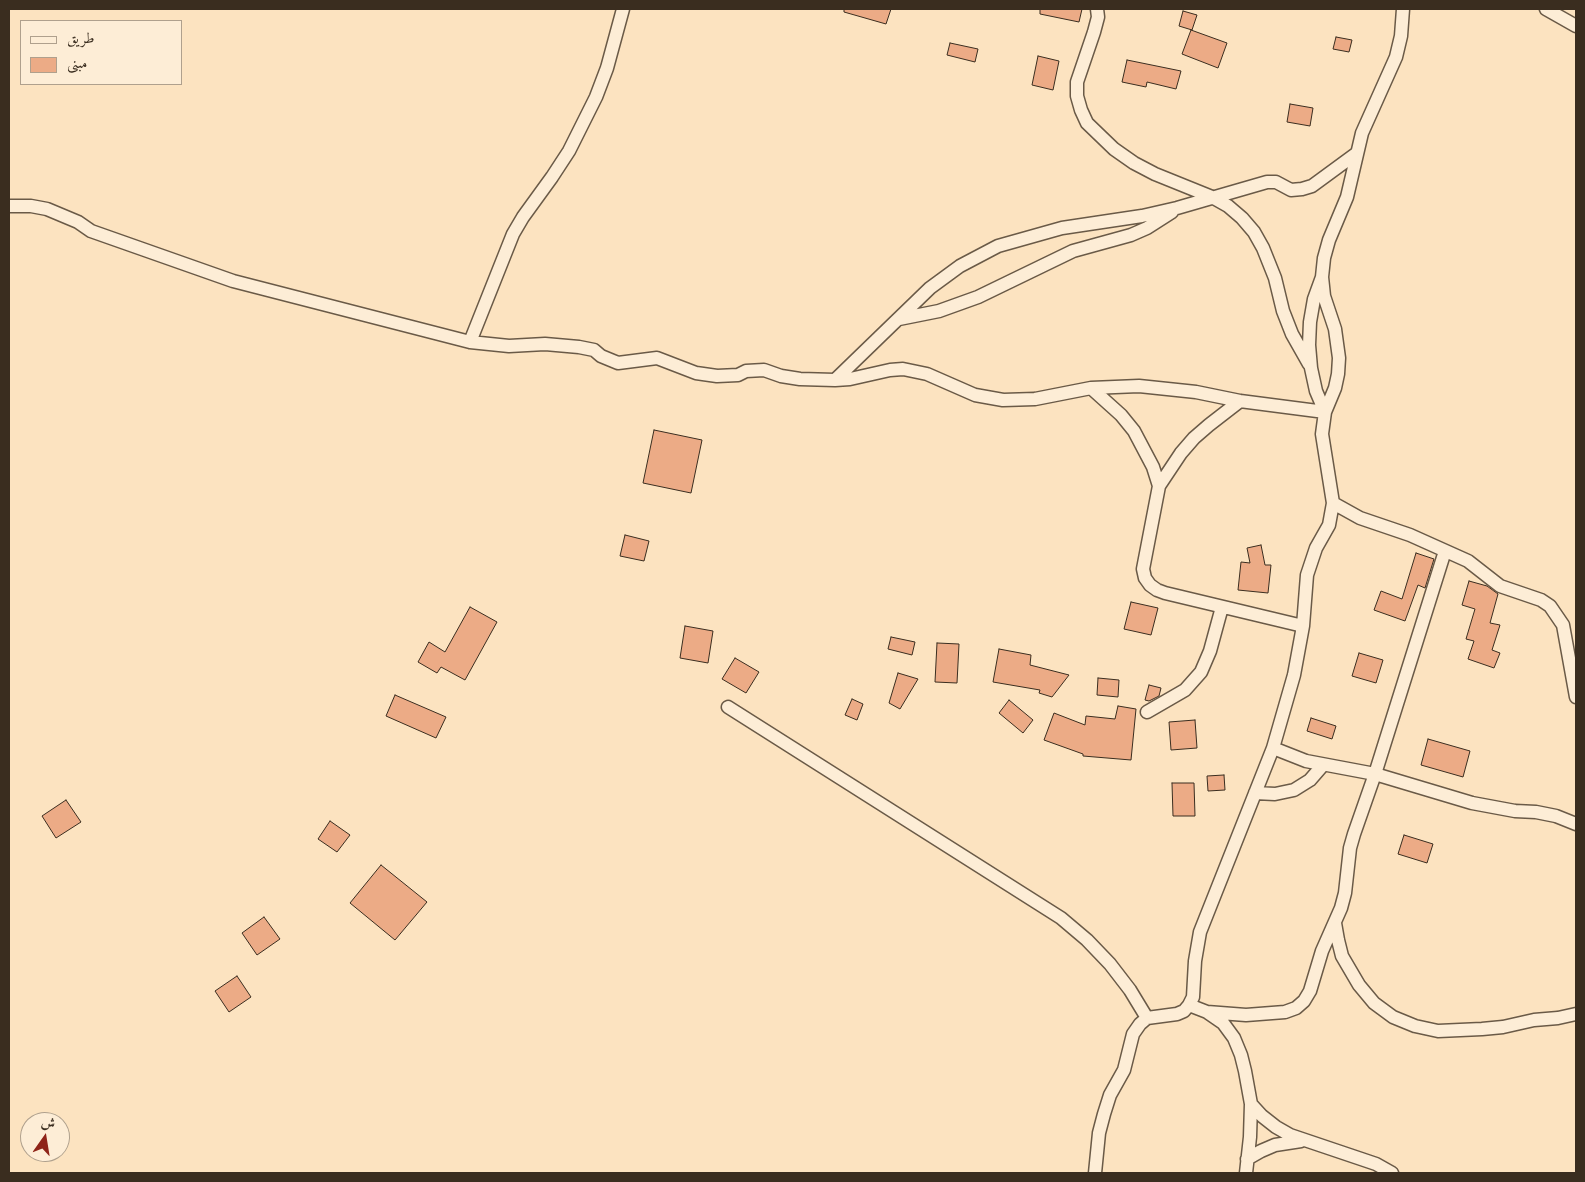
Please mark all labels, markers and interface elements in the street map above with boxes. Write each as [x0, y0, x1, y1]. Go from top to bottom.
legend [20, 20, 182, 85]
text: طريق [67, 29, 94, 47]
text: مبنى [67, 54, 87, 72]
north arrow [20, 1112, 70, 1162]
text: ش [40, 1113, 57, 1133]

